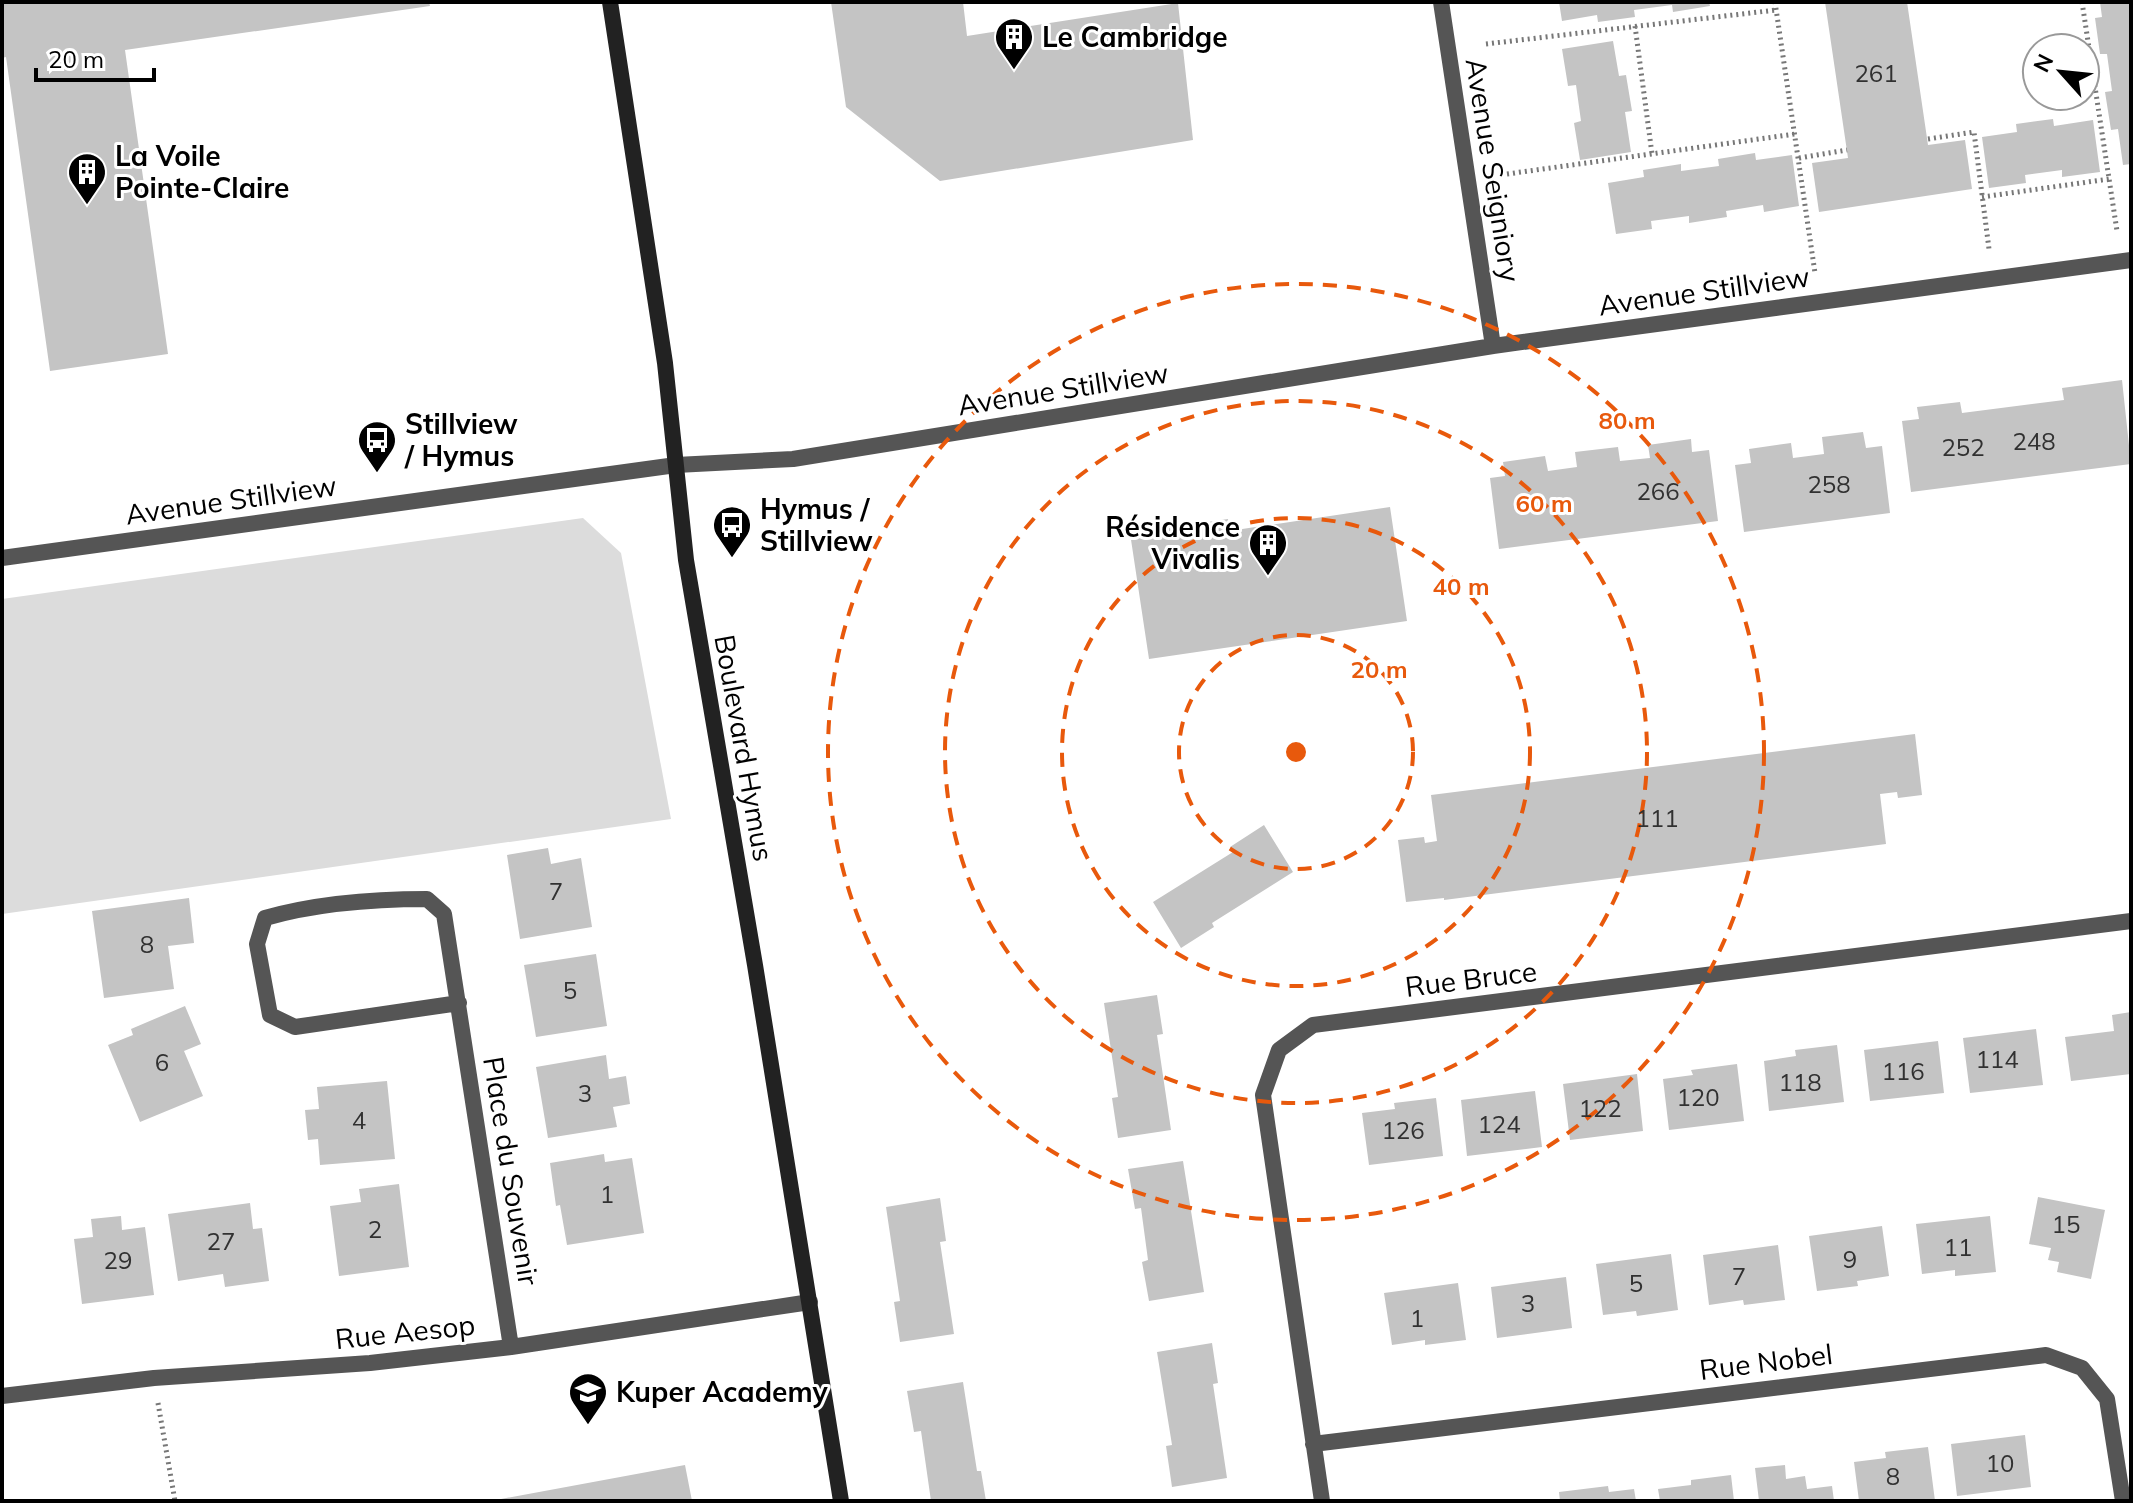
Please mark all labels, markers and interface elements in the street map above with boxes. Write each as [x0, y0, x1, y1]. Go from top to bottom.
building icon: Le Cambridge [993, 16, 1035, 71]
place label: Le Cambridge [1042, 19, 1228, 54]
scale bar [36, 32, 154, 82]
north arrow [2021, 32, 2101, 112]
text: 20 m [48, 44, 104, 74]
text: N [2027, 49, 2059, 77]
street label: Avenue Seigniory [1459, 56, 1528, 284]
house number: 261 [1854, 58, 1898, 88]
place label: La Voile Pointe-Claire [115, 138, 289, 205]
building icon: La Voile Pointe-Claire [66, 151, 108, 206]
street label: Avenue Stillview [1596, 258, 1812, 323]
street label: Avenue Stillview [955, 355, 1171, 422]
text: 80 m [1599, 405, 1655, 435]
place label: Stillview / Hymus [404, 406, 518, 473]
bus stop icon: Stillview / Hymus [356, 419, 398, 474]
house number: 248 [2012, 426, 2056, 456]
house number: 252 [1941, 432, 1985, 462]
street label: Avenue Stillview [123, 467, 339, 532]
house number: 258 [1807, 469, 1851, 499]
house number: 266 [1636, 476, 1680, 506]
text: 60 m [1516, 488, 1572, 518]
place label: Hymus / Stillview [760, 491, 873, 558]
bus stop icon: Hymus / Stillview [711, 504, 753, 559]
place label: Résidence Vivalis [1105, 509, 1240, 576]
building icon: Résidence Vivalis [1247, 522, 1289, 577]
text: 40 m [1433, 571, 1489, 601]
street label: Boulevard Hymus [707, 632, 782, 864]
text: 20 m [1351, 654, 1407, 684]
centre of rings [1282, 738, 1310, 766]
house number: 111 [1635, 803, 1679, 833]
house number: 7 [549, 876, 563, 906]
house number: 8 [140, 929, 154, 959]
street label: Rue Bruce [1403, 953, 1539, 1004]
house number: 5 [563, 975, 577, 1005]
house number: 114 [1975, 1044, 2019, 1074]
house number: 6 [155, 1047, 169, 1077]
street label: Place du Souvenir [476, 1054, 547, 1288]
house number: 116 [1881, 1056, 1925, 1086]
house number: 118 [1778, 1067, 1822, 1097]
house number: 3 [578, 1078, 592, 1108]
house number: 120 [1676, 1082, 1720, 1112]
house number: 122 [1578, 1093, 1622, 1123]
house number: 4 [352, 1105, 366, 1135]
house number: 124 [1477, 1109, 1521, 1139]
house number: 126 [1381, 1115, 1425, 1145]
house number: 1 [600, 1179, 614, 1209]
house number: 15 [2052, 1209, 2080, 1239]
house number: 2 [368, 1214, 382, 1244]
house number: 27 [207, 1226, 235, 1256]
house number: 11 [1944, 1232, 1972, 1262]
house number: 9 [1843, 1244, 1857, 1274]
house number: 29 [104, 1245, 132, 1275]
house number: 7 [1732, 1261, 1746, 1291]
house number: 5 [1629, 1268, 1643, 1298]
house number: 3 [1521, 1288, 1535, 1318]
house number: 1 [1410, 1303, 1424, 1333]
street label: Rue Aesop [333, 1307, 477, 1356]
street label: Rue Nobel [1697, 1336, 1834, 1387]
school or university icon: Kuper Academy [567, 1371, 609, 1426]
place label: Kuper Academy [616, 1374, 828, 1409]
house number: 10 [1986, 1448, 2014, 1478]
house number: 8 [1886, 1461, 1900, 1491]

